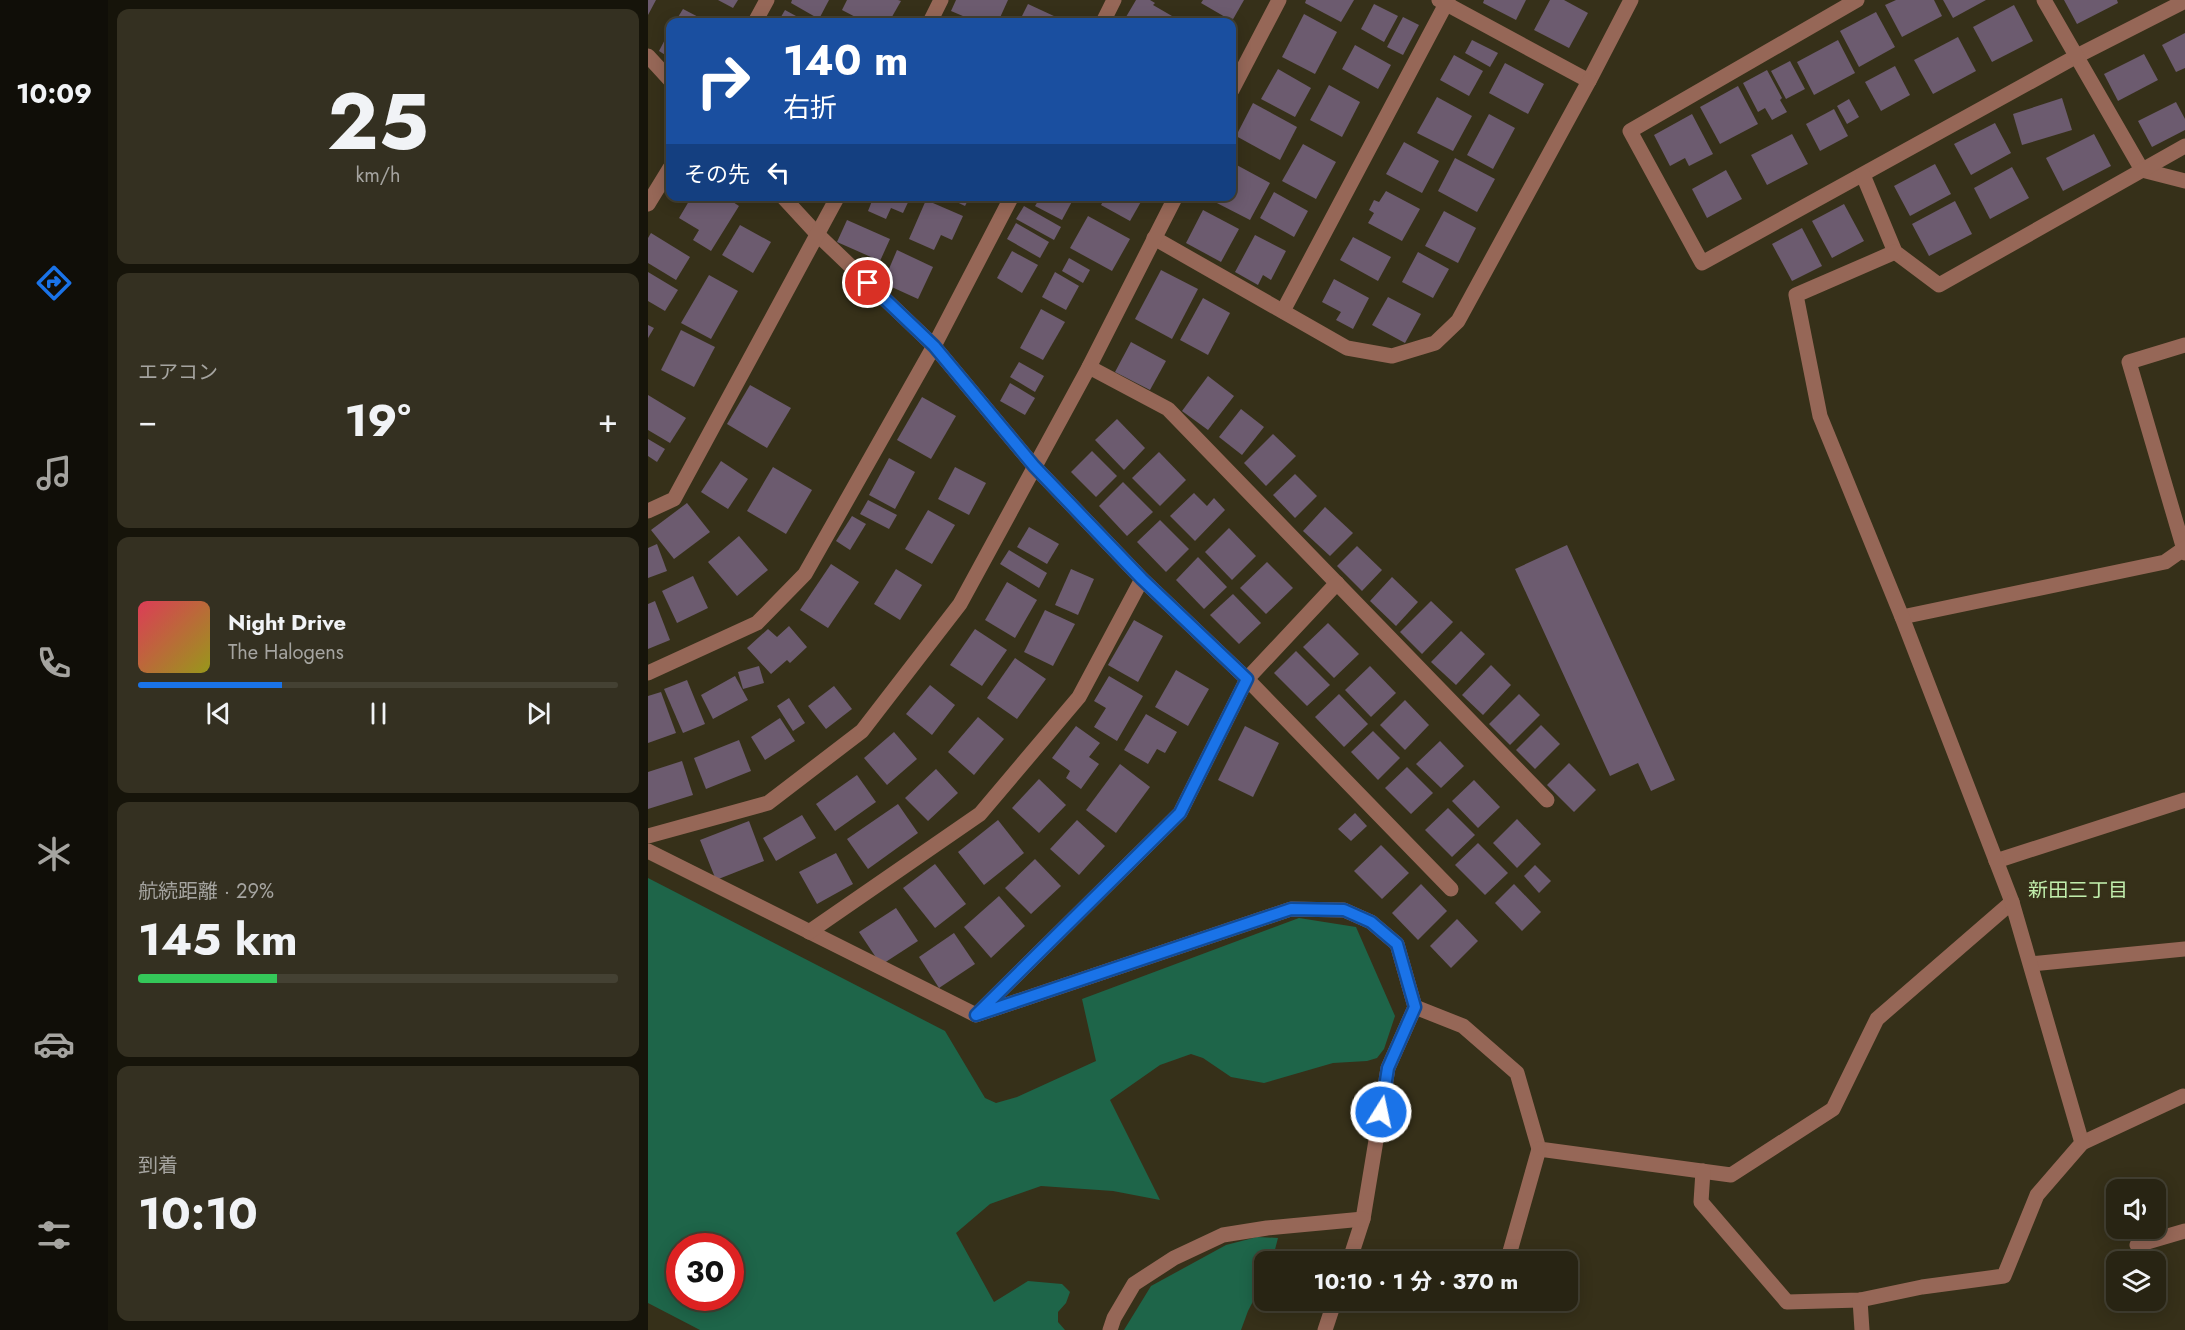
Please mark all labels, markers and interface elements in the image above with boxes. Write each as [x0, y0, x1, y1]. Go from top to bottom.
text: 140 m [783, 30, 909, 91]
icon: right [684, 42, 762, 120]
text: 25 [327, 66, 429, 178]
text: 10:09 [16, 74, 92, 113]
text: 右折 [783, 88, 837, 127]
icon: left [762, 156, 795, 189]
text: その先 [684, 158, 750, 190]
text: km/h [355, 161, 401, 190]
pin [842, 257, 893, 308]
icon: directions [33, 262, 75, 304]
icon: arrive [851, 266, 884, 299]
text: エアコン [138, 358, 218, 387]
text: 19° [344, 388, 411, 453]
text: − [138, 397, 157, 444]
text: + [598, 397, 618, 444]
icon: music [33, 452, 75, 494]
text: Night Drive [228, 606, 346, 638]
text: The Halogens [228, 638, 344, 667]
icon: phone [33, 642, 75, 684]
icon: previous [202, 697, 235, 730]
icon: pause [362, 697, 395, 730]
icon: next [522, 697, 555, 730]
icon: climate [33, 833, 75, 875]
district label: 新田三丁目 [2028, 876, 2128, 905]
text: 航続距離 · 29% [138, 877, 274, 906]
text: 145 km [138, 907, 298, 972]
icon: car [33, 1023, 75, 1065]
position arrow [1349, 1080, 1413, 1144]
text: 到着 [138, 1151, 178, 1180]
map controls [2106, 1179, 2166, 1311]
button: sound [2106, 1179, 2166, 1239]
text: 10:10 [138, 1181, 258, 1246]
icon: filters [33, 1214, 75, 1256]
speed limit sign: 30 [666, 1233, 744, 1311]
button: layers [2106, 1251, 2166, 1311]
text: 10:10 · 1 分 · 370 m [1314, 1265, 1518, 1297]

